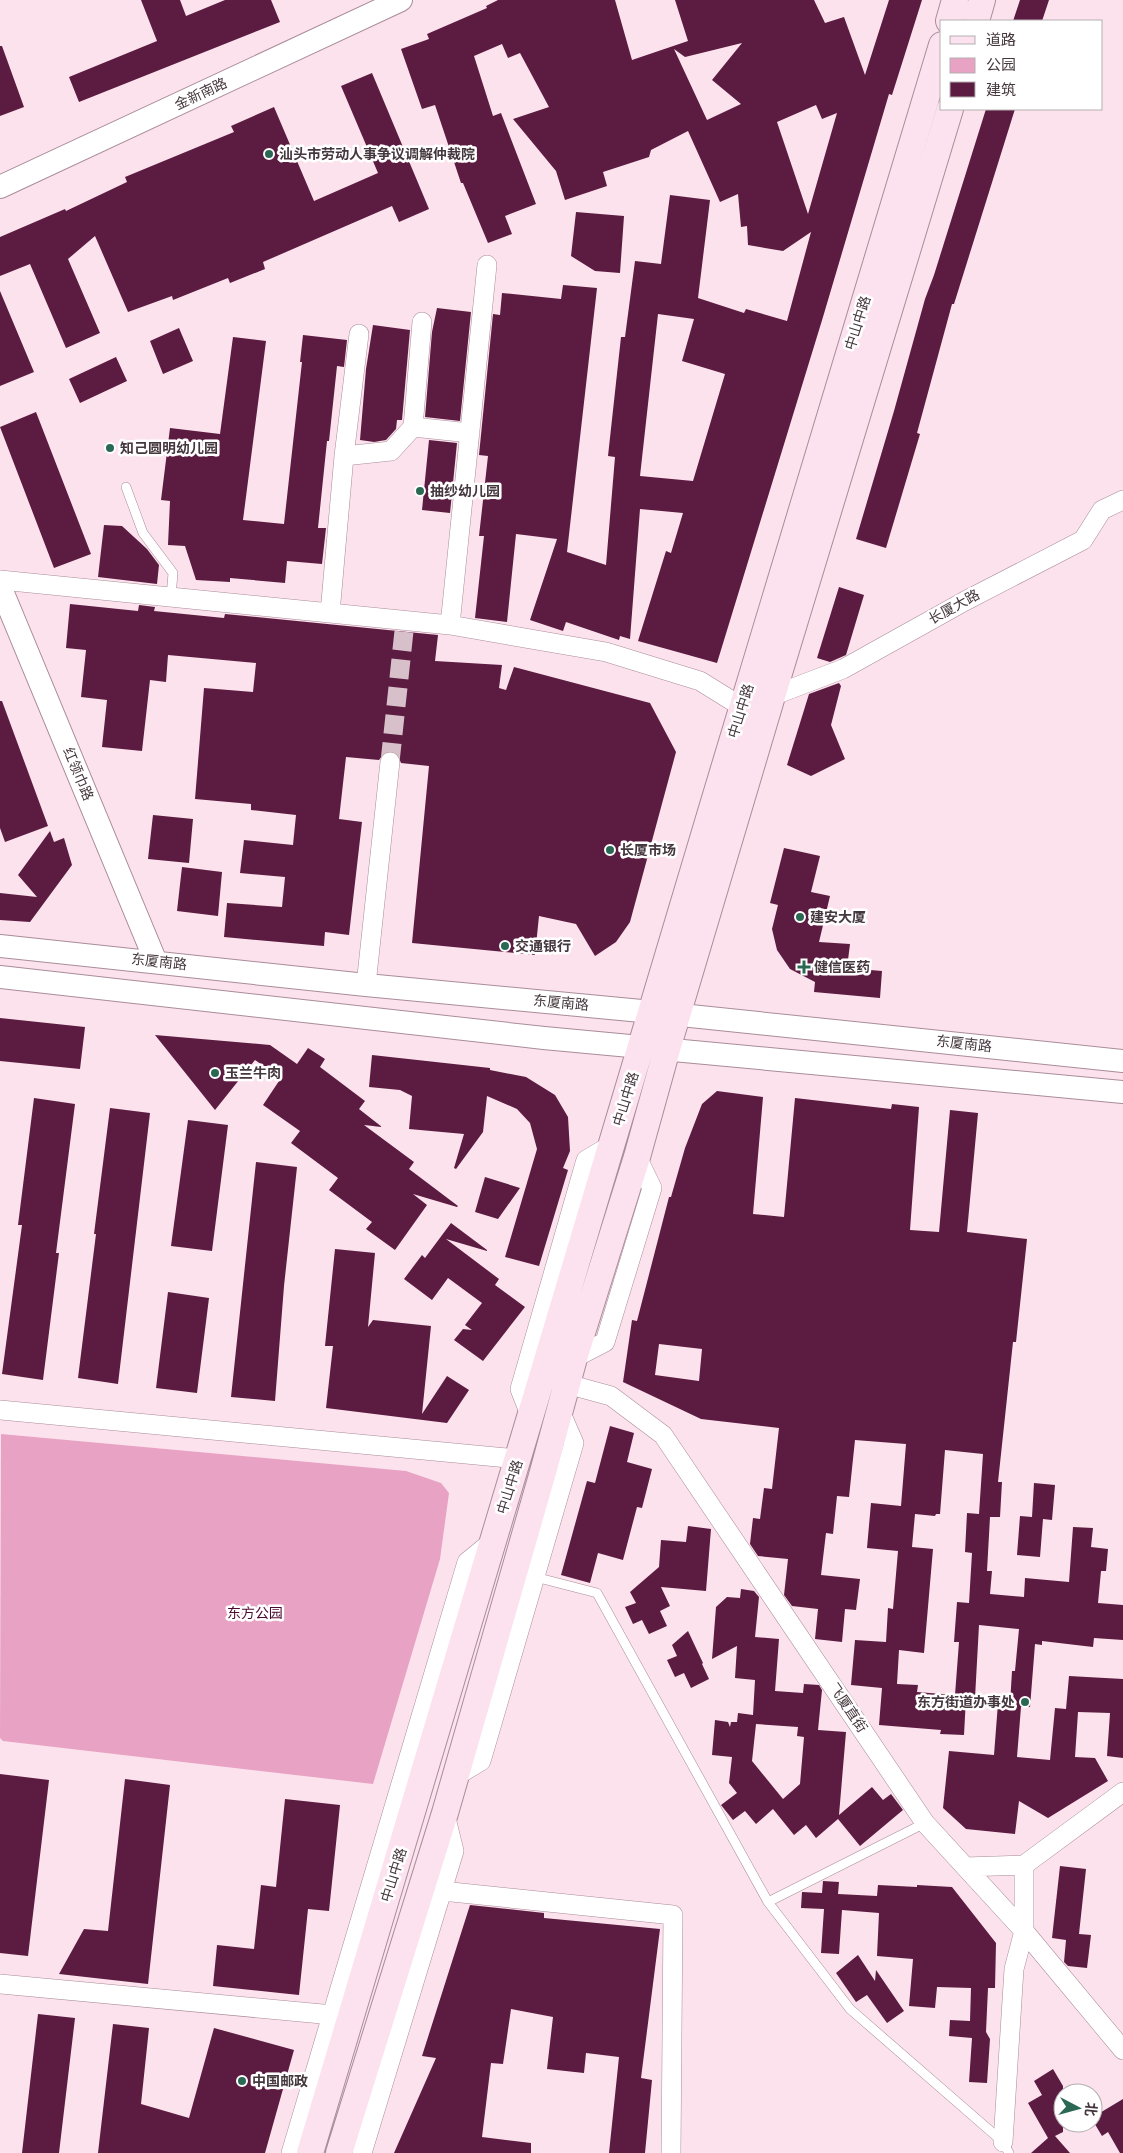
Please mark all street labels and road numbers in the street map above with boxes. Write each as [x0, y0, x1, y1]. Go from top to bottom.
street label: 金新南路 [172, 74, 230, 114]
street label: 中山中路 [841, 293, 875, 353]
street label: 长厦大路 [925, 585, 983, 629]
street label: 中山中路 [724, 681, 758, 741]
street label: 红领巾路 [58, 745, 98, 803]
street label: 东厦南路 [130, 950, 188, 974]
street label: 东厦南路 [532, 991, 590, 1015]
street label: 东厦南路 [935, 1032, 993, 1056]
street label: 中山中路 [609, 1069, 643, 1129]
street label: 中山中路 [493, 1457, 527, 1517]
street label: 飞厦直街 [824, 1679, 872, 1737]
street label: 中山中路 [377, 1845, 411, 1905]

